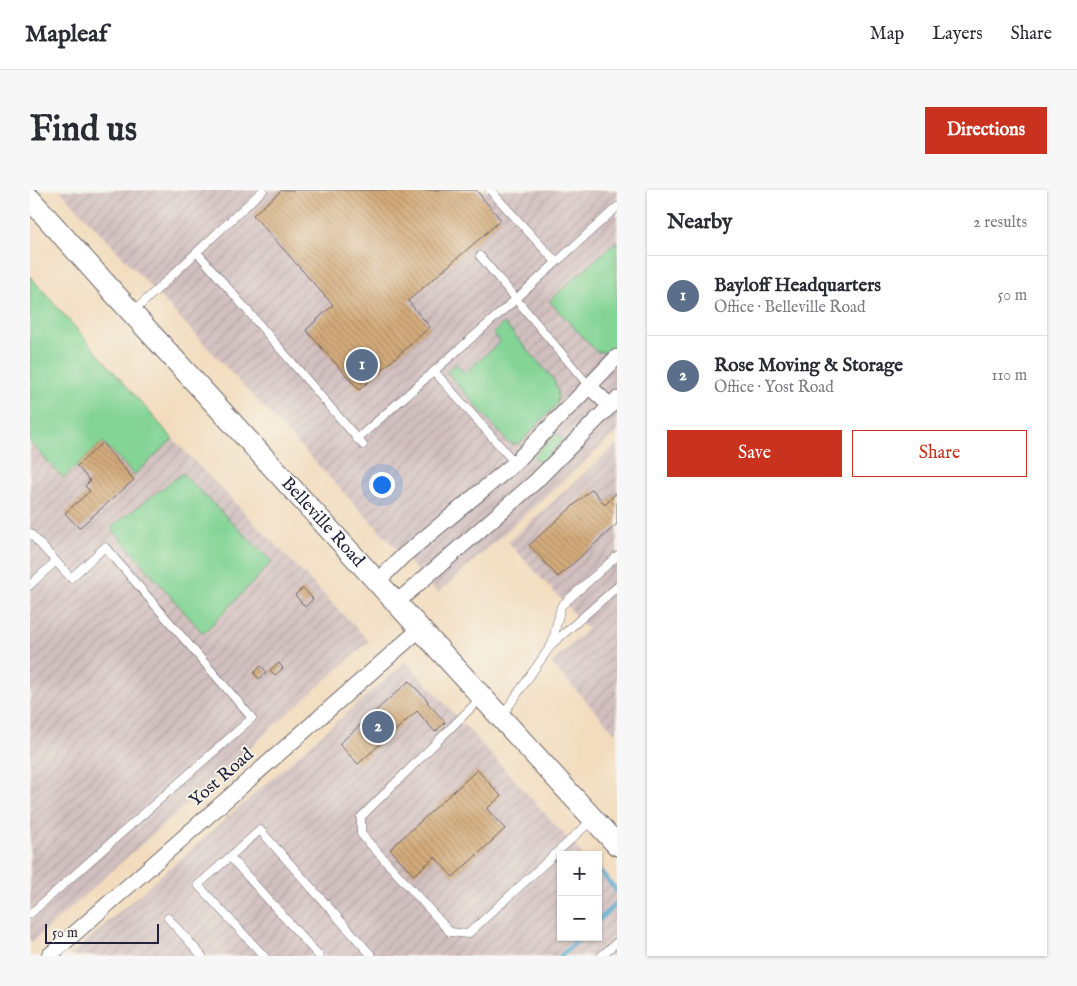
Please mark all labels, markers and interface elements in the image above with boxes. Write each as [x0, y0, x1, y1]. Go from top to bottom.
text: Mapleaf [25, 19, 107, 50]
text: Map [870, 23, 904, 46]
text: Layers [932, 23, 983, 46]
text: Share [1011, 23, 1052, 46]
button: Directions [925, 107, 1047, 154]
text: Find us [30, 108, 137, 153]
text: Nearby [667, 209, 732, 236]
text: 2 results [973, 213, 1027, 233]
text: Bayloff Headquarters [714, 274, 881, 298]
text: 1 [680, 286, 686, 306]
text: 50 m [998, 286, 1027, 306]
text: Office · Belleville Road [714, 298, 866, 318]
pin: 1 [346, 346, 378, 384]
text: Rose Moving & Storage [714, 354, 903, 378]
text: 2 [679, 366, 687, 386]
text: 110 m [991, 366, 1027, 386]
text: Office · Yost Road [714, 378, 834, 398]
button: Save [667, 430, 842, 477]
button: Share [852, 430, 1027, 477]
street label: Belleville Road [276, 472, 370, 572]
your location [369, 472, 395, 498]
pin: 2 [362, 708, 394, 746]
street label: Yost Road [185, 743, 259, 812]
map controls [557, 851, 602, 941]
button: + [557, 851, 602, 896]
button: − [557, 896, 602, 941]
scale bar [45, 921, 159, 944]
text: 50 m [52, 924, 78, 942]

